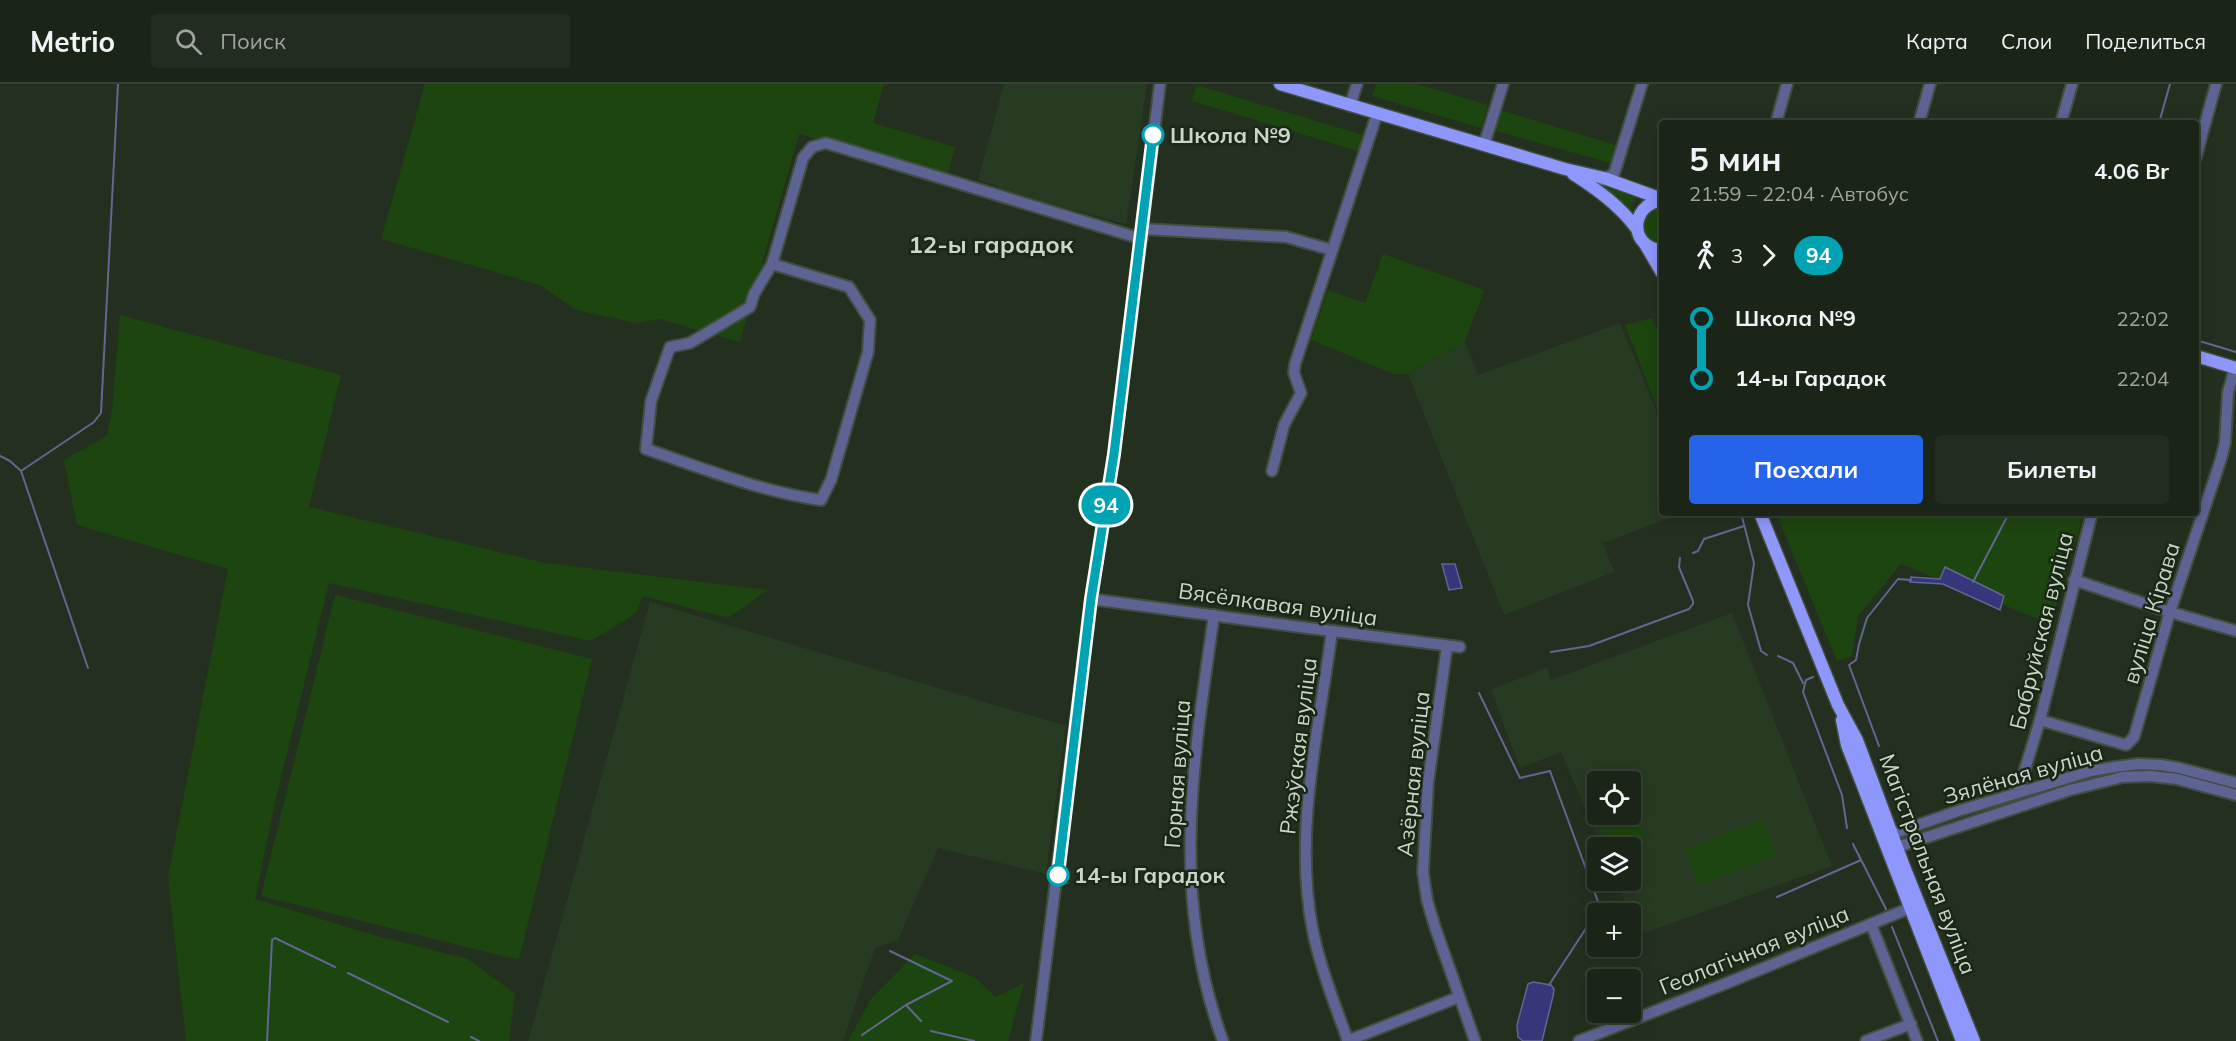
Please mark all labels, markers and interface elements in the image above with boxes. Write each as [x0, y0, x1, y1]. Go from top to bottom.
search box [151, 14, 571, 68]
text: Metrio [30, 24, 115, 59]
icon: search [172, 25, 205, 58]
text: Поиск [220, 27, 286, 55]
text: Карта [1906, 28, 1968, 54]
text: Слои [2001, 28, 2052, 54]
text: Поделиться [2085, 28, 2206, 54]
place label: Школа №9 [1170, 121, 1291, 149]
marker: Школа №9 [1142, 124, 1164, 146]
text: 5 мин [1689, 138, 1782, 179]
text: 4.06 Br [2094, 157, 2169, 185]
text: 21:59 – 22:04 · Автобус [1689, 181, 1909, 206]
district label: 12-ы гарадок [908, 229, 1074, 259]
icon: walk [1689, 239, 1722, 272]
icon: forward [1752, 239, 1785, 272]
text: 94 [1806, 242, 1831, 268]
text: 3 [1731, 243, 1743, 268]
text: Школа №9 [1735, 304, 1856, 332]
text: 22:02 [2116, 306, 2169, 331]
text: 14-ы Гарадок [1735, 364, 1886, 392]
text: 22:04 [2116, 366, 2169, 391]
button: Поехали [1689, 435, 1923, 504]
button: Билеты [1935, 435, 2169, 504]
line badge: 94 [1079, 486, 1133, 524]
text: 94 [1093, 492, 1119, 518]
street label: Бабруйская вуліца [2003, 529, 2079, 733]
street label: вуліца Кірава [2116, 539, 2186, 687]
street label: Вясёлкавая вуліца [1177, 576, 1379, 632]
street label: Ржэўская вуліца [1273, 656, 1323, 836]
street label: Азёрная вуліца [1390, 690, 1436, 858]
street label: Горная вуліца [1158, 699, 1196, 849]
street label: Зялёная вуліца [1940, 738, 2106, 810]
street label: Магістральная вуліца [1873, 750, 1983, 978]
map controls [1587, 771, 1641, 1023]
button: locate [1587, 771, 1641, 825]
button: layers [1587, 837, 1641, 891]
place label: 14-ы Гарадок [1074, 861, 1225, 889]
marker: 14-ы Гарадок [1047, 864, 1069, 886]
street label: Геалагічная вуліца [1655, 899, 1853, 1001]
button: + [1587, 903, 1641, 957]
button: − [1587, 969, 1641, 1023]

